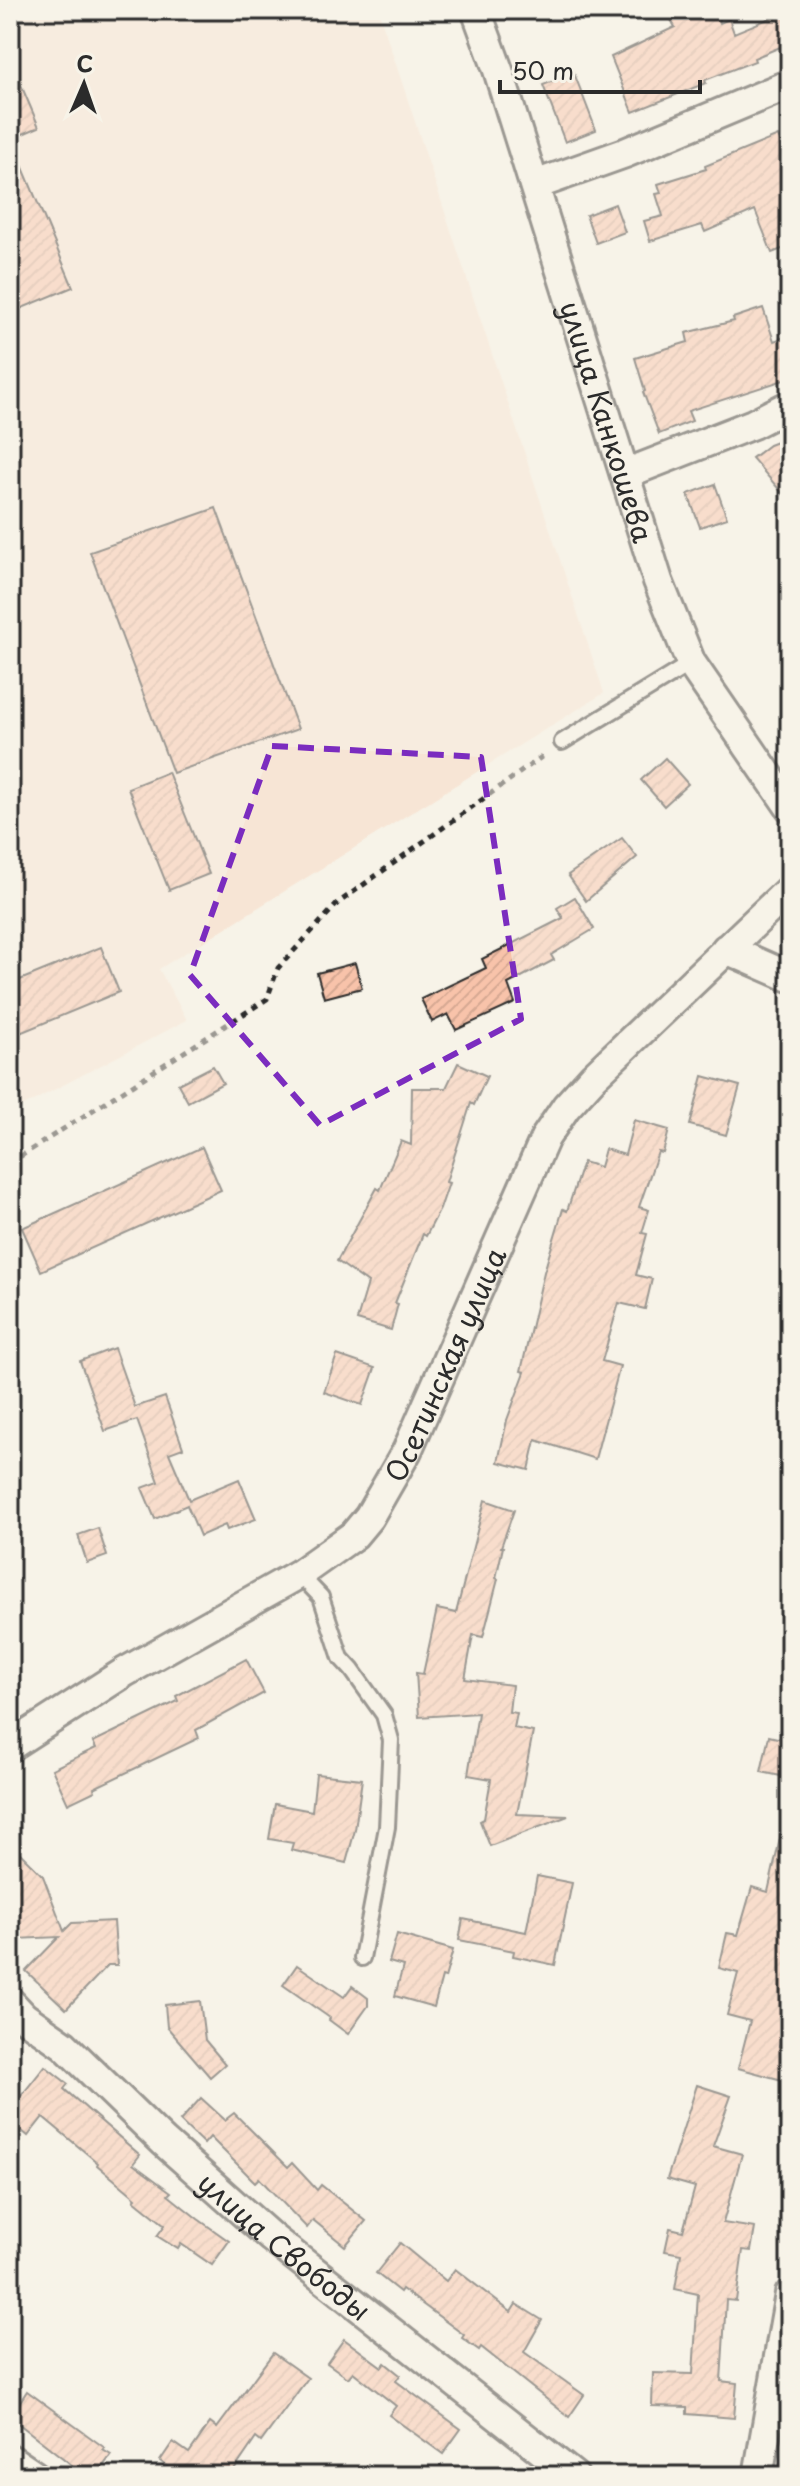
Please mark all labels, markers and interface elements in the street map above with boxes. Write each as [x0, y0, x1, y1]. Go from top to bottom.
north arrow [44, 44, 124, 124]
scale bar [500, 44, 700, 94]
text: С [76, 46, 94, 79]
text: 50 m [512, 52, 574, 88]
street label: улица Канкошева [550, 295, 666, 548]
street label: Осетинская улица [372, 1240, 516, 1489]
street label: улица Свободы [189, 2161, 381, 2330]

